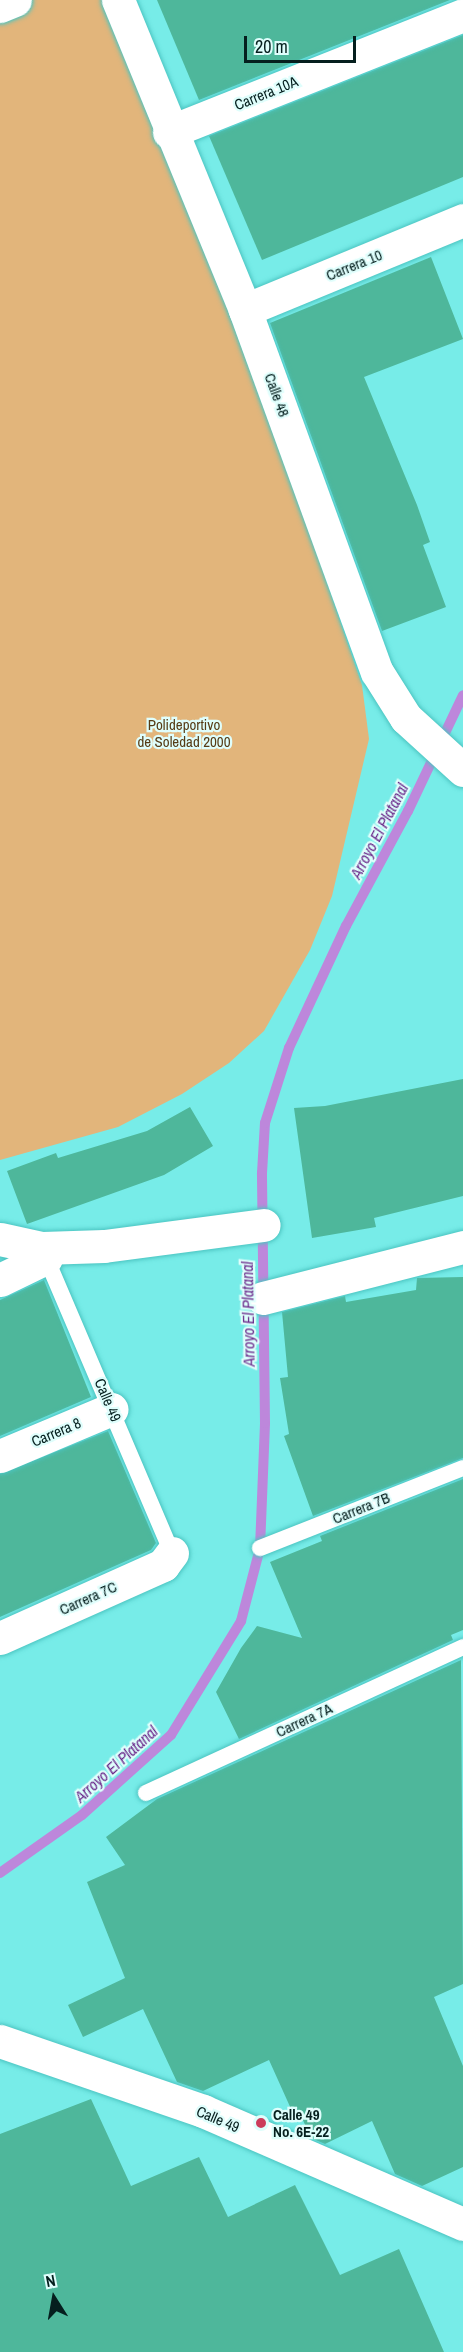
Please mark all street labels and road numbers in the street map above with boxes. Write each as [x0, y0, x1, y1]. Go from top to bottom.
street label: Carrera 10A [232, 72, 300, 114]
street label: Carrera 10 [323, 246, 385, 284]
street label: Calle 48 [261, 371, 293, 419]
street label: Calle 49 [91, 1376, 125, 1424]
street label: Carrera 8 [29, 1414, 83, 1450]
street label: Carrera 7B [330, 1488, 392, 1528]
street label: Carrera 7C [57, 1577, 119, 1619]
street label: Carrera 7A [273, 1699, 335, 1741]
street label: Calle 49 [194, 2102, 242, 2136]

